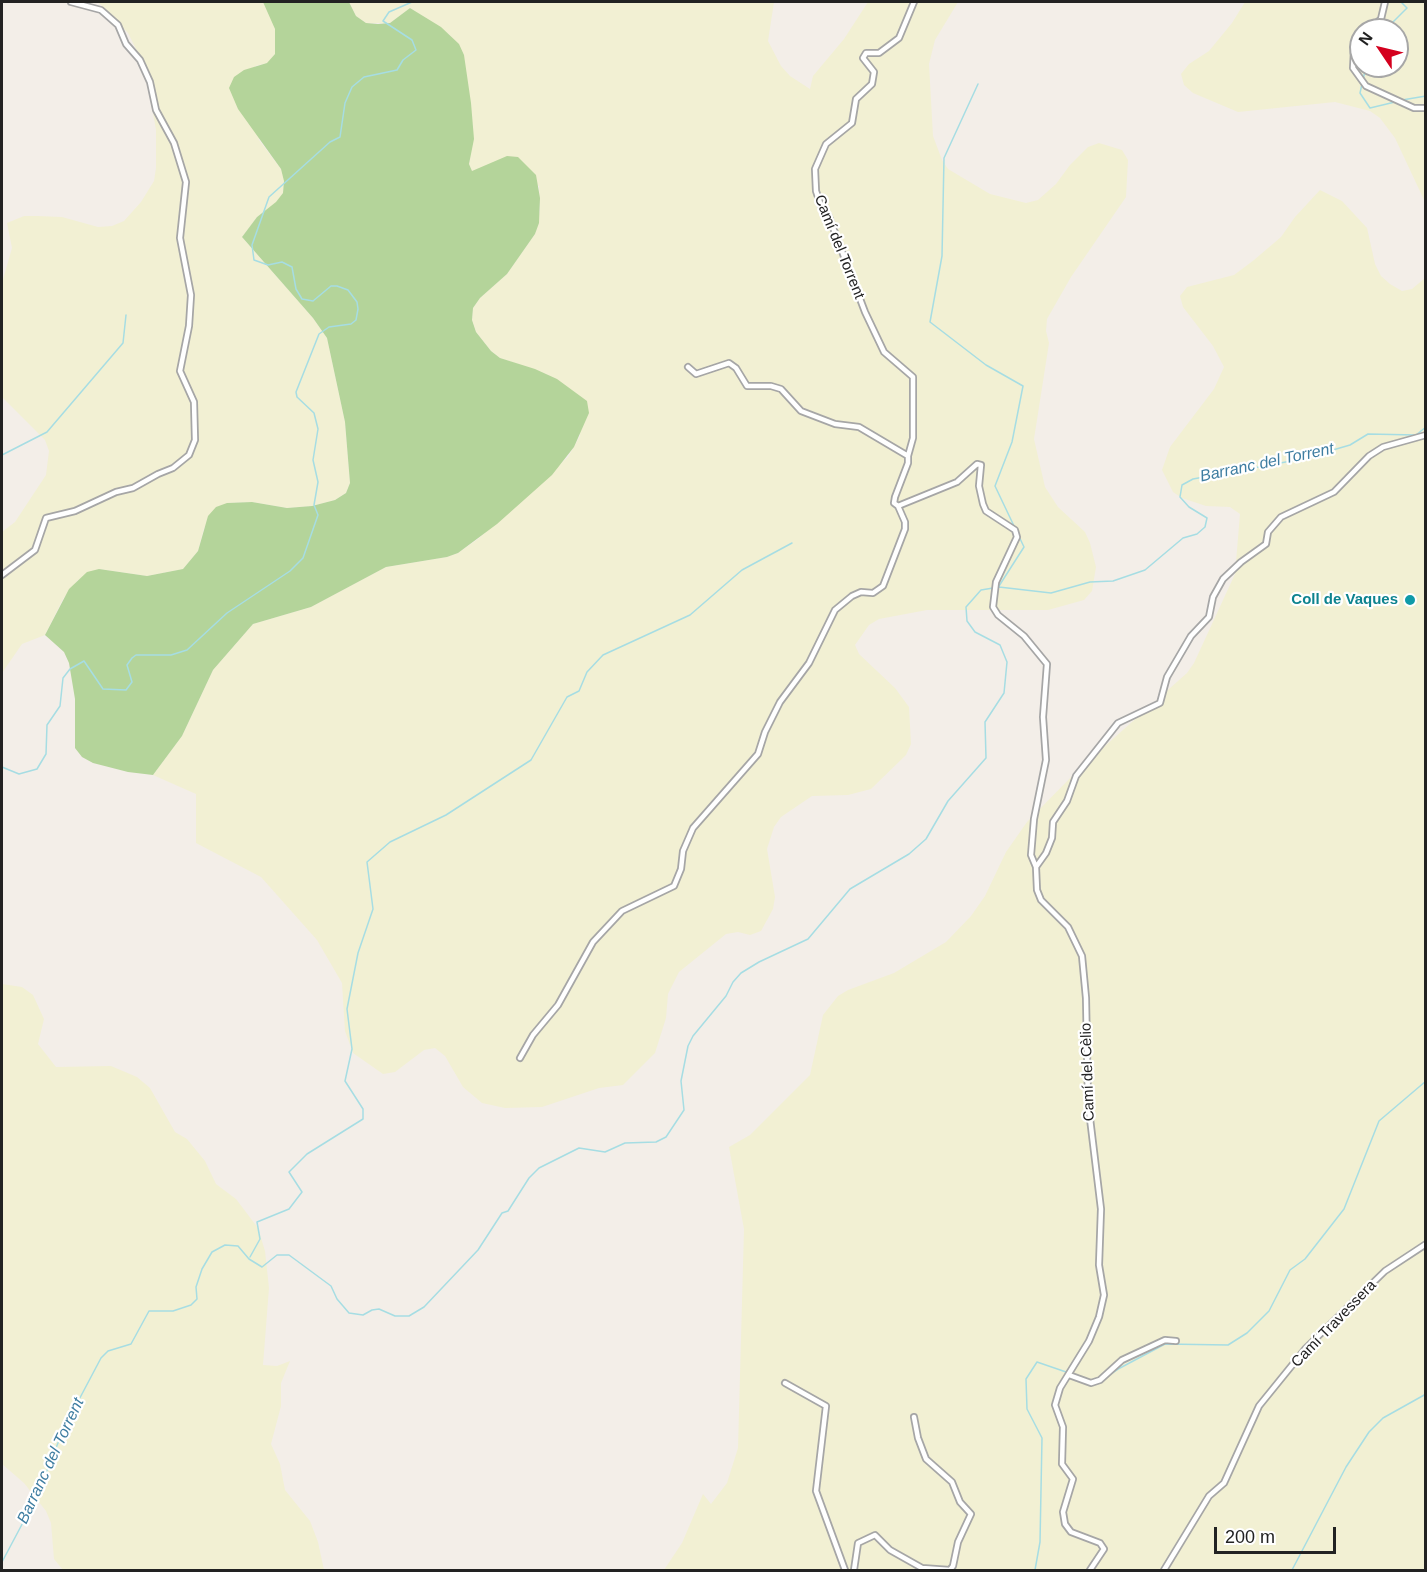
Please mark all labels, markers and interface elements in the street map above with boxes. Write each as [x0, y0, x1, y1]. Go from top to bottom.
north arrow [1349, 18, 1409, 78]
text: N [1355, 29, 1376, 48]
street label: Camí del Torrent [810, 192, 868, 302]
water label: Barranc del Torrent [1198, 439, 1336, 487]
place label: Coll de Vaques [1291, 591, 1398, 609]
marker: Coll de Vaques [1403, 593, 1417, 607]
street label: Camí del Cèlio [1077, 1023, 1099, 1121]
street label: Camí Travessera [1288, 1277, 1380, 1371]
water label: Barranc del Torrent [13, 1395, 89, 1527]
scale bar [1217, 1515, 1338, 1553]
text: 200 m [1225, 1527, 1275, 1547]

